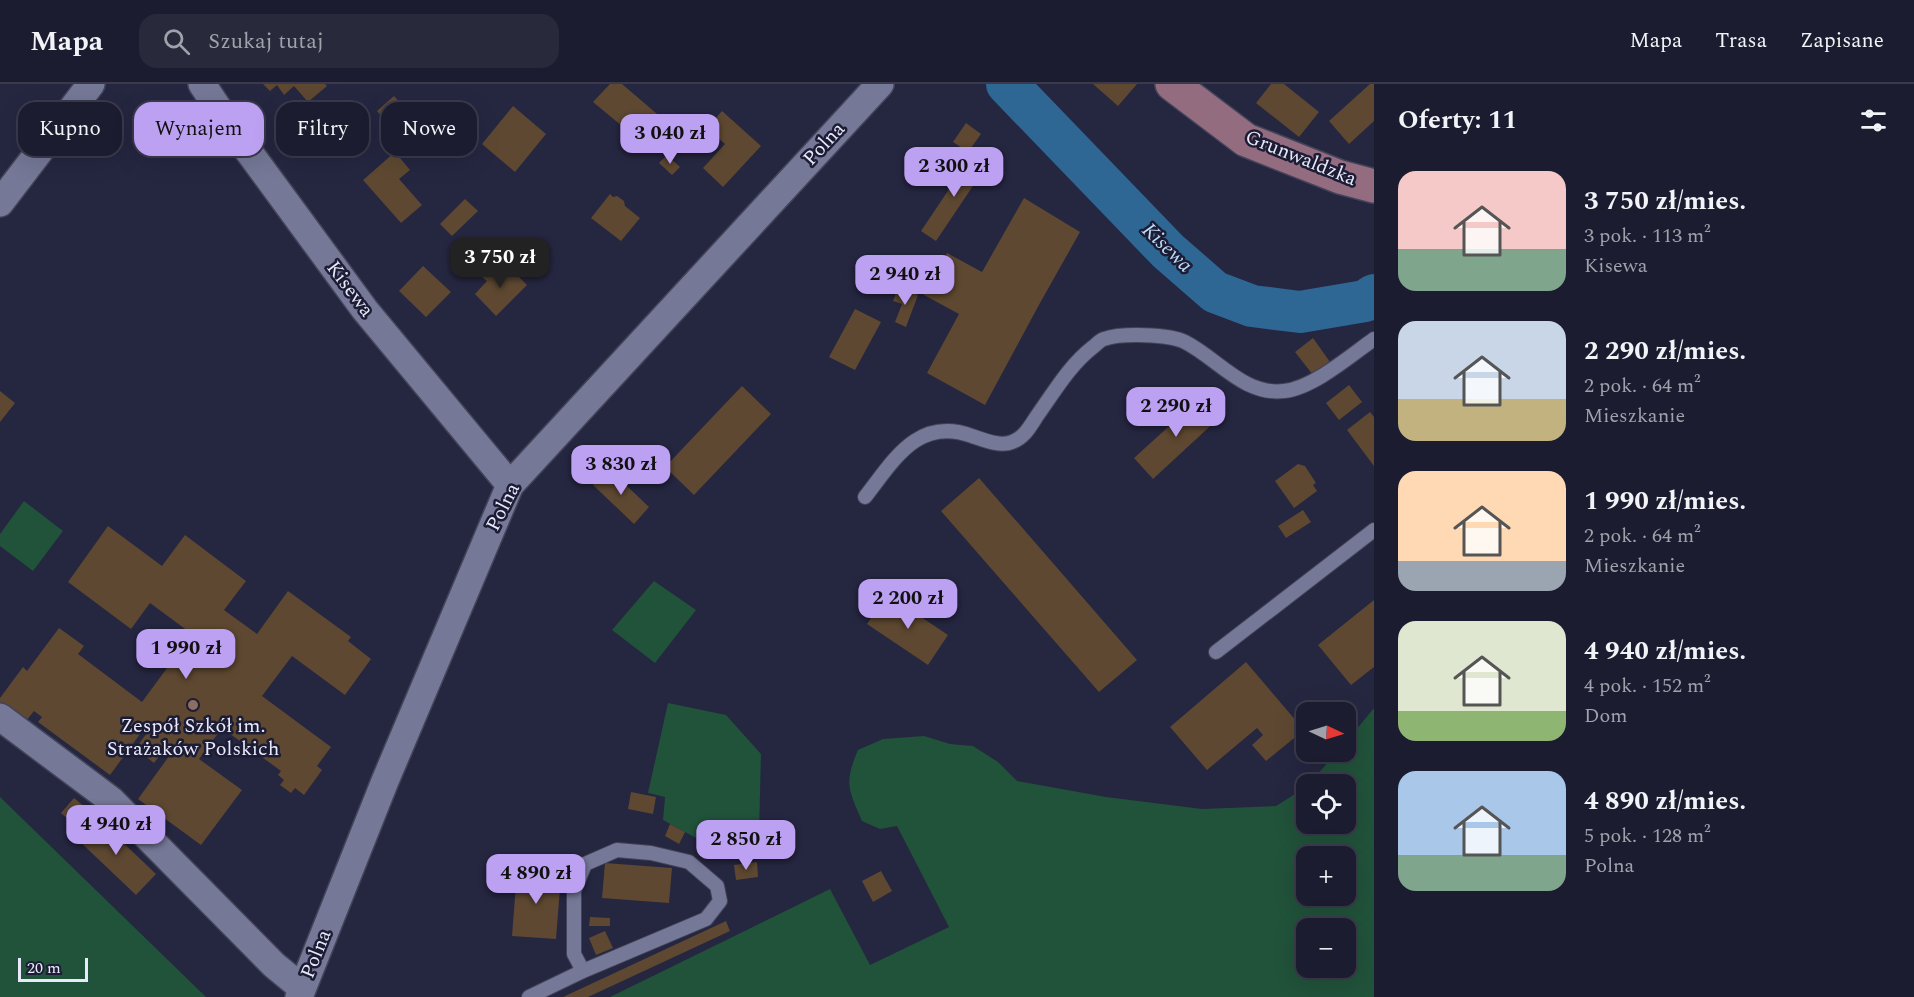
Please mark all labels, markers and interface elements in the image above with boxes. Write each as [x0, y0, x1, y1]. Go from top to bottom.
search box [139, 14, 559, 68]
text: Mapa [30, 20, 103, 63]
icon: search [160, 25, 193, 58]
text: Szukaj tutaj [208, 25, 324, 58]
text: Mapa [1630, 25, 1682, 57]
text: Trasa [1715, 25, 1767, 57]
text: Zapisane [1800, 25, 1884, 57]
text: Oferty: 11 [1398, 100, 1517, 140]
chip: Kupno [18, 102, 122, 156]
chip: Wynajem [134, 102, 264, 156]
chip: Filtry [276, 102, 369, 156]
chip: Nowe [381, 102, 477, 156]
icon: filters [1857, 104, 1890, 137]
pin: 3 040 zł [608, 114, 732, 165]
street label: Polna [796, 115, 852, 173]
text: 3 040 zł [634, 118, 706, 148]
street label: Grunwaldzka [1241, 122, 1361, 194]
pin: 2 300 zł [892, 147, 1016, 198]
text: 2 300 zł [918, 151, 990, 181]
text: 3 750 zł/mies. [1584, 181, 1746, 221]
icon: home [1446, 195, 1518, 267]
water label: Kisewa [1134, 215, 1200, 281]
text: 3 pok. · 113 m² [1584, 221, 1711, 251]
pin: 3 750 zł [438, 238, 562, 289]
text: 3 750 zł [464, 242, 536, 272]
text: Kisewa [1584, 251, 1648, 281]
street label: Kisewa [319, 255, 381, 324]
pin: 2 940 zł [843, 255, 967, 306]
text: 2 940 zł [869, 259, 941, 289]
text: 2 290 zł/mies. [1584, 331, 1746, 371]
icon: home [1446, 345, 1518, 417]
text: 2 pok. · 64 m² [1584, 371, 1701, 401]
pin: 2 290 zł [1114, 387, 1238, 438]
text: 2 290 zł [1140, 391, 1212, 421]
text: Mieszkanie [1584, 401, 1685, 431]
pin: 3 830 zł [559, 445, 683, 496]
text: 3 830 zł [585, 449, 657, 479]
street label: Polna [478, 478, 528, 536]
text: 1 990 zł/mies. [1584, 481, 1746, 521]
icon: home [1446, 495, 1518, 567]
text: 2 pok. · 64 m² [1584, 521, 1701, 551]
text: Mieszkanie [1584, 551, 1685, 581]
pin: 2 200 zł [846, 579, 970, 630]
text: 2 200 zł [872, 583, 944, 613]
pin: 1 990 zł [124, 629, 248, 680]
text: 4 940 zł/mies. [1584, 631, 1746, 671]
text: 1 990 zł [150, 633, 222, 663]
icon: home [1446, 645, 1518, 717]
text: 4 pok. · 152 m² [1584, 671, 1711, 701]
marker: Zespół Szkół im. Strażaków Polskich [186, 698, 200, 712]
text: Dom [1584, 701, 1628, 731]
north arrow [1296, 702, 1356, 762]
map controls [1296, 702, 1356, 978]
place label: Zespół Szkół im. Strażaków Polskich [107, 711, 279, 764]
button: locate [1296, 774, 1356, 834]
text: 4 890 zł/mies. [1584, 781, 1746, 821]
icon: home [1446, 795, 1518, 867]
pin: 4 940 zł [54, 805, 178, 856]
text: 4 940 zł [80, 809, 152, 839]
pin: 2 850 zł [684, 820, 808, 871]
text: 5 pok. · 128 m² [1584, 821, 1711, 851]
text: 2 850 zł [710, 824, 782, 854]
button: + [1296, 846, 1356, 906]
text: Polna [1584, 851, 1634, 881]
pin: 4 890 zł [474, 854, 598, 905]
text: 4 890 zł [500, 858, 572, 888]
button: − [1296, 918, 1356, 978]
street label: Polna [293, 925, 339, 983]
scale bar [18, 955, 88, 982]
text: 20 m [27, 956, 61, 980]

